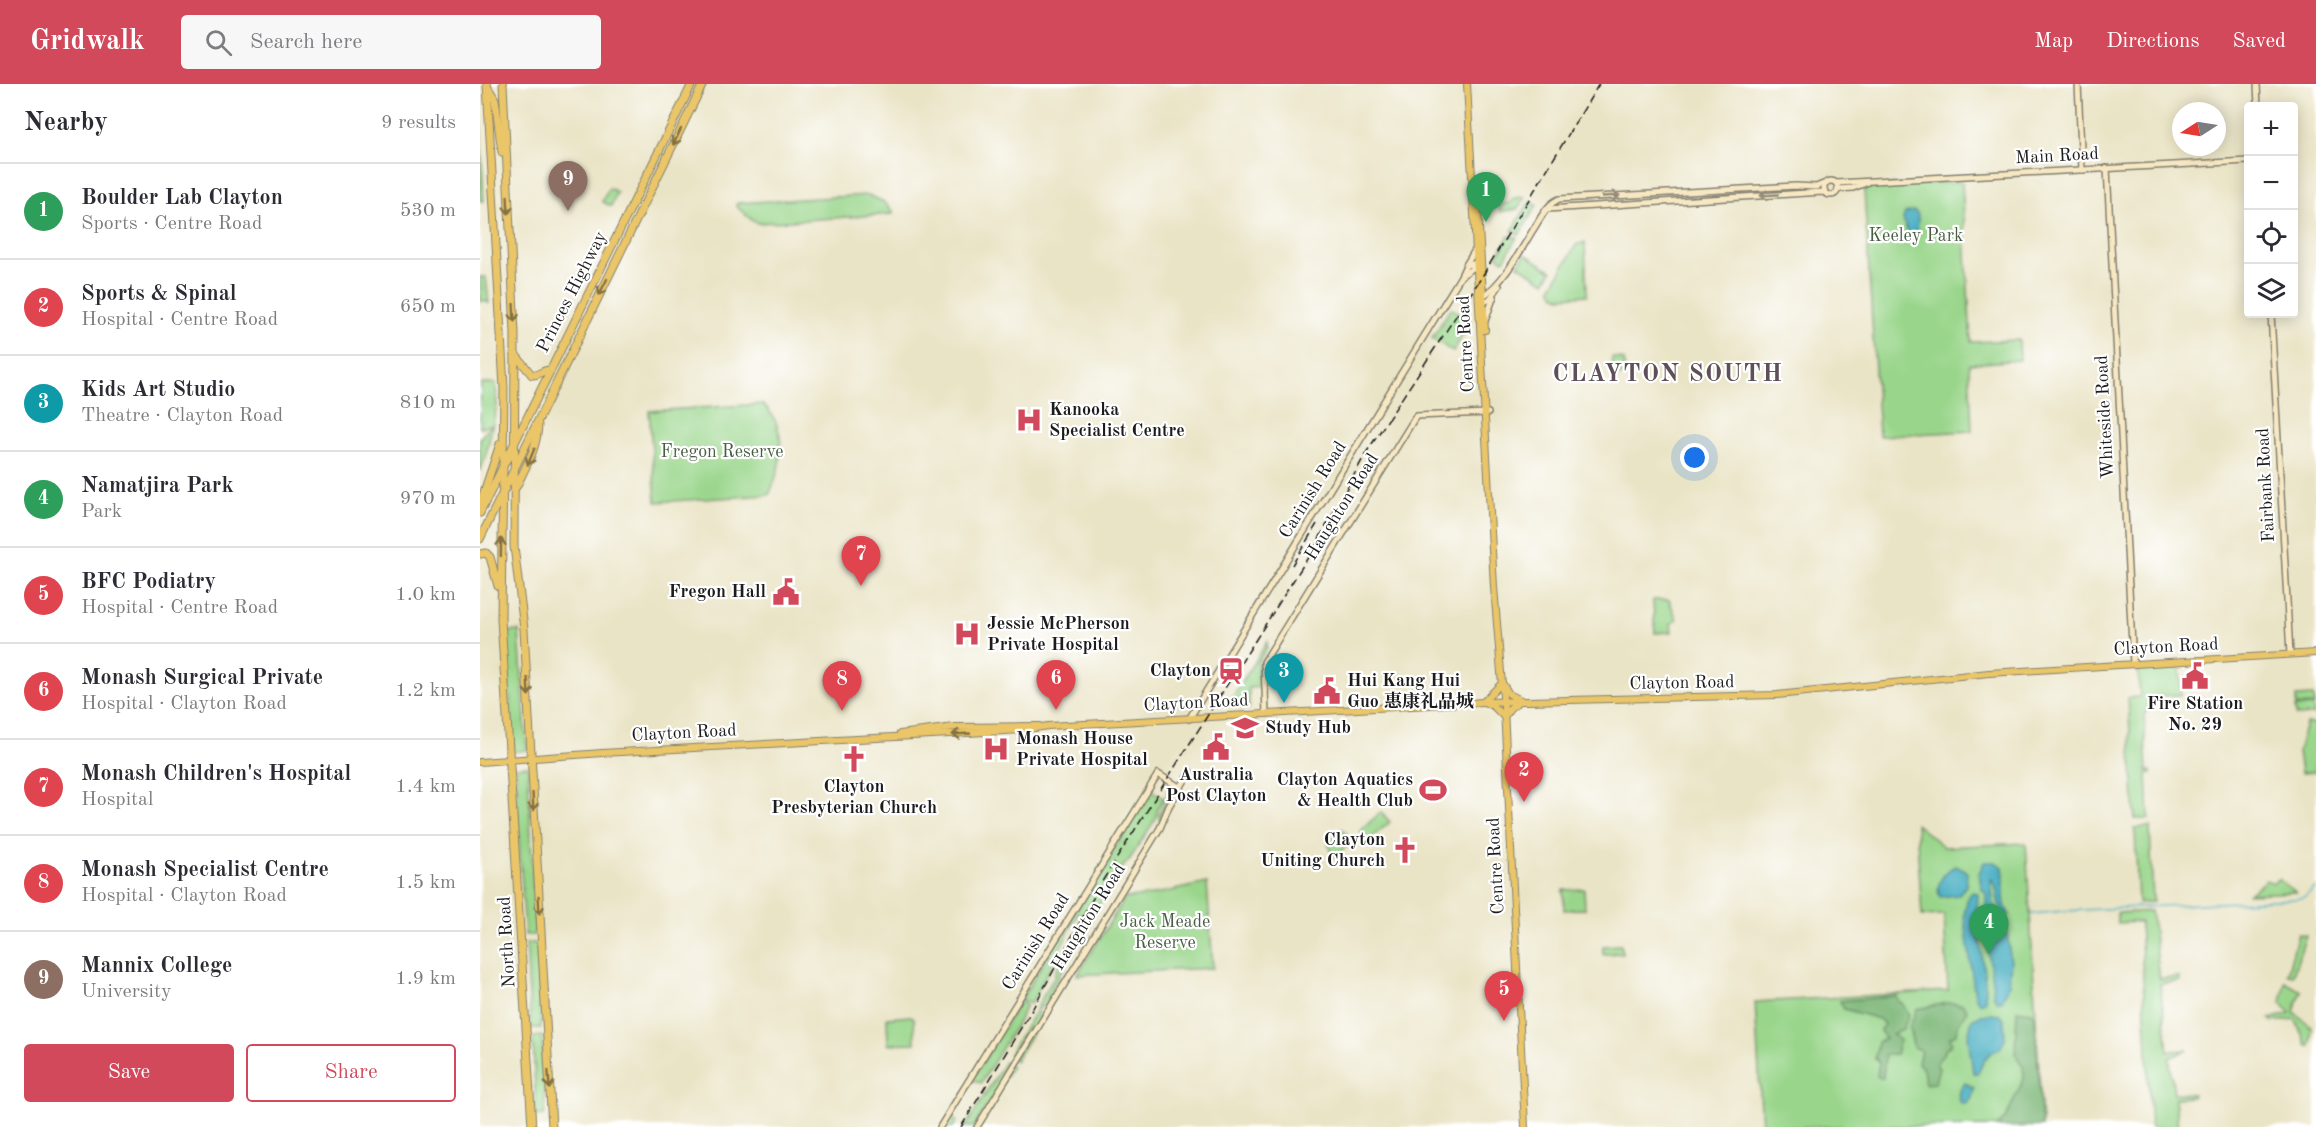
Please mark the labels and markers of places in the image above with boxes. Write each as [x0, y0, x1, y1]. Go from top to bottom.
pin: 9 [548, 162, 587, 211]
pin: 1 [1466, 172, 1506, 222]
place label: Kanooka Specialist Centre [1049, 401, 1185, 440]
hospital icon: Kanooka Specialist Centre [1014, 405, 1044, 435]
pin: 7 [842, 536, 880, 586]
public building icon: Fregon Hall [771, 577, 801, 607]
place label: Fregon Hall [668, 583, 766, 601]
place label: Jessie McPherson Private Hospital [987, 615, 1130, 654]
hospital icon: Jessie McPherson Private Hospital [952, 619, 982, 649]
pin: 3 [1264, 654, 1304, 703]
station icon: Clayton [1216, 656, 1246, 686]
pin: 6 [1036, 660, 1076, 710]
public building icon: Fire Station No. 29 [2180, 661, 2210, 691]
pin: 8 [822, 662, 862, 711]
place label: Clayton [1150, 662, 1211, 680]
place label: Hui Kang Hui Guo 惠康礼品城 [1347, 672, 1474, 711]
public building icon: Hui Kang Hui Guo 惠康礼品城 [1312, 676, 1342, 706]
place label: Fire Station No. 29 [2147, 695, 2243, 734]
school or university icon: Study Hub [1230, 713, 1260, 743]
place label: Study Hub [1265, 719, 1351, 737]
place label: Monash House Private Hospital [1016, 730, 1148, 769]
public building icon: Australia Post Clayton [1201, 732, 1231, 762]
hospital icon: Monash House Private Hospital [981, 734, 1011, 764]
church icon: Clayton Presbyterian Church [839, 744, 869, 774]
pin: 2 [1504, 752, 1544, 802]
place label: Australia Post Clayton [1165, 766, 1267, 805]
place label: Clayton Aquatics & Health Club [1277, 771, 1413, 810]
sports icon: Clayton Aquatics & Health Club [1418, 775, 1448, 805]
place label: Clayton Presbyterian Church [771, 778, 937, 817]
place label: Clayton Uniting Church [1260, 831, 1385, 870]
church icon: Clayton Uniting Church [1390, 835, 1420, 865]
pin: 4 [1970, 904, 2008, 954]
pin: 5 [1484, 972, 1524, 1021]

